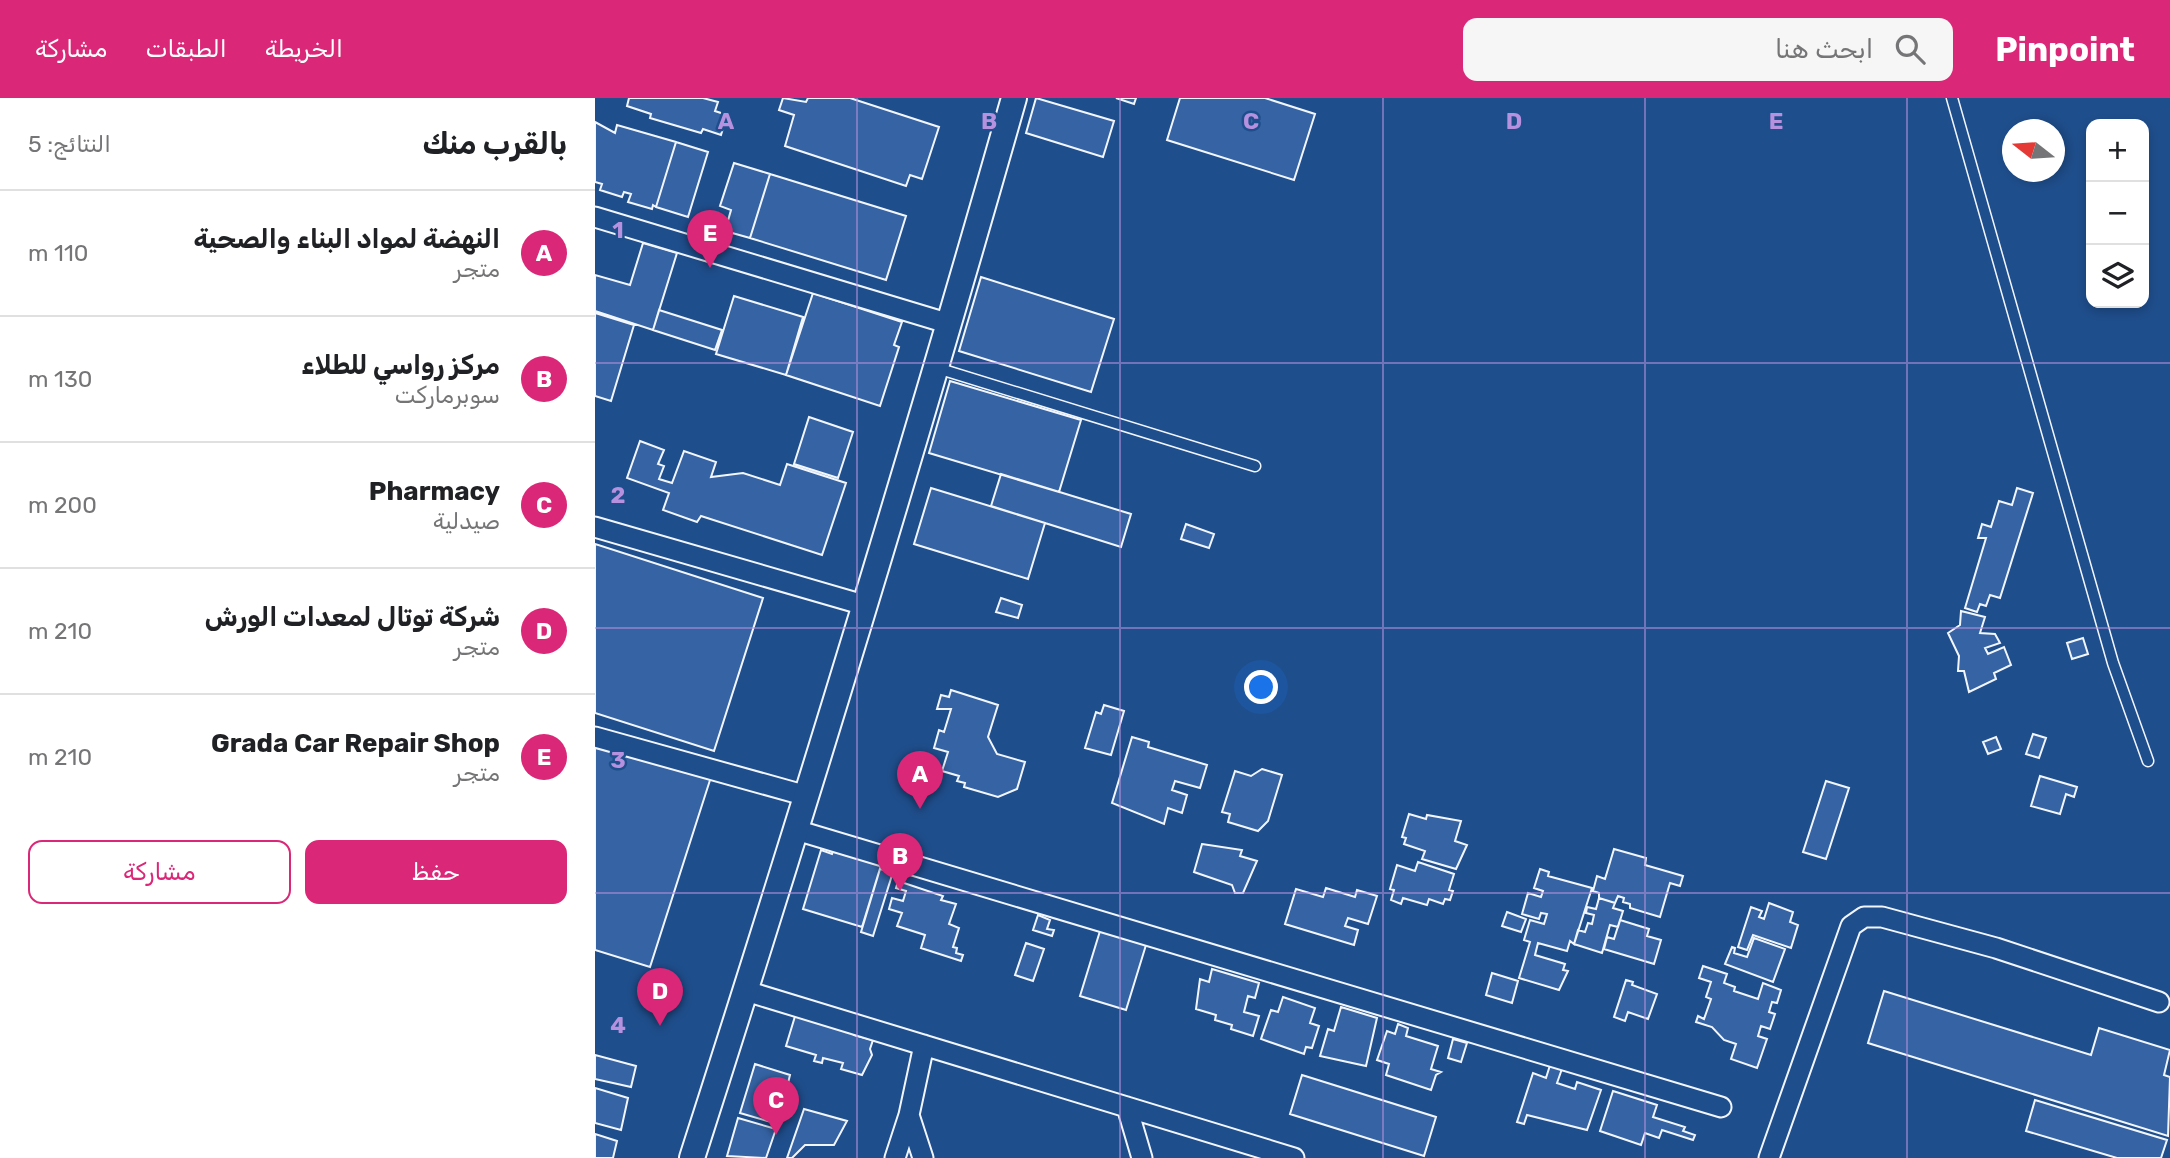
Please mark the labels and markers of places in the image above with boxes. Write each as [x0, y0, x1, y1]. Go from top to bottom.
pin: E [687, 210, 733, 268]
pin: A [897, 751, 943, 809]
pin: B [877, 833, 923, 891]
pin: D [637, 968, 683, 1026]
pin: C [753, 1077, 799, 1135]

